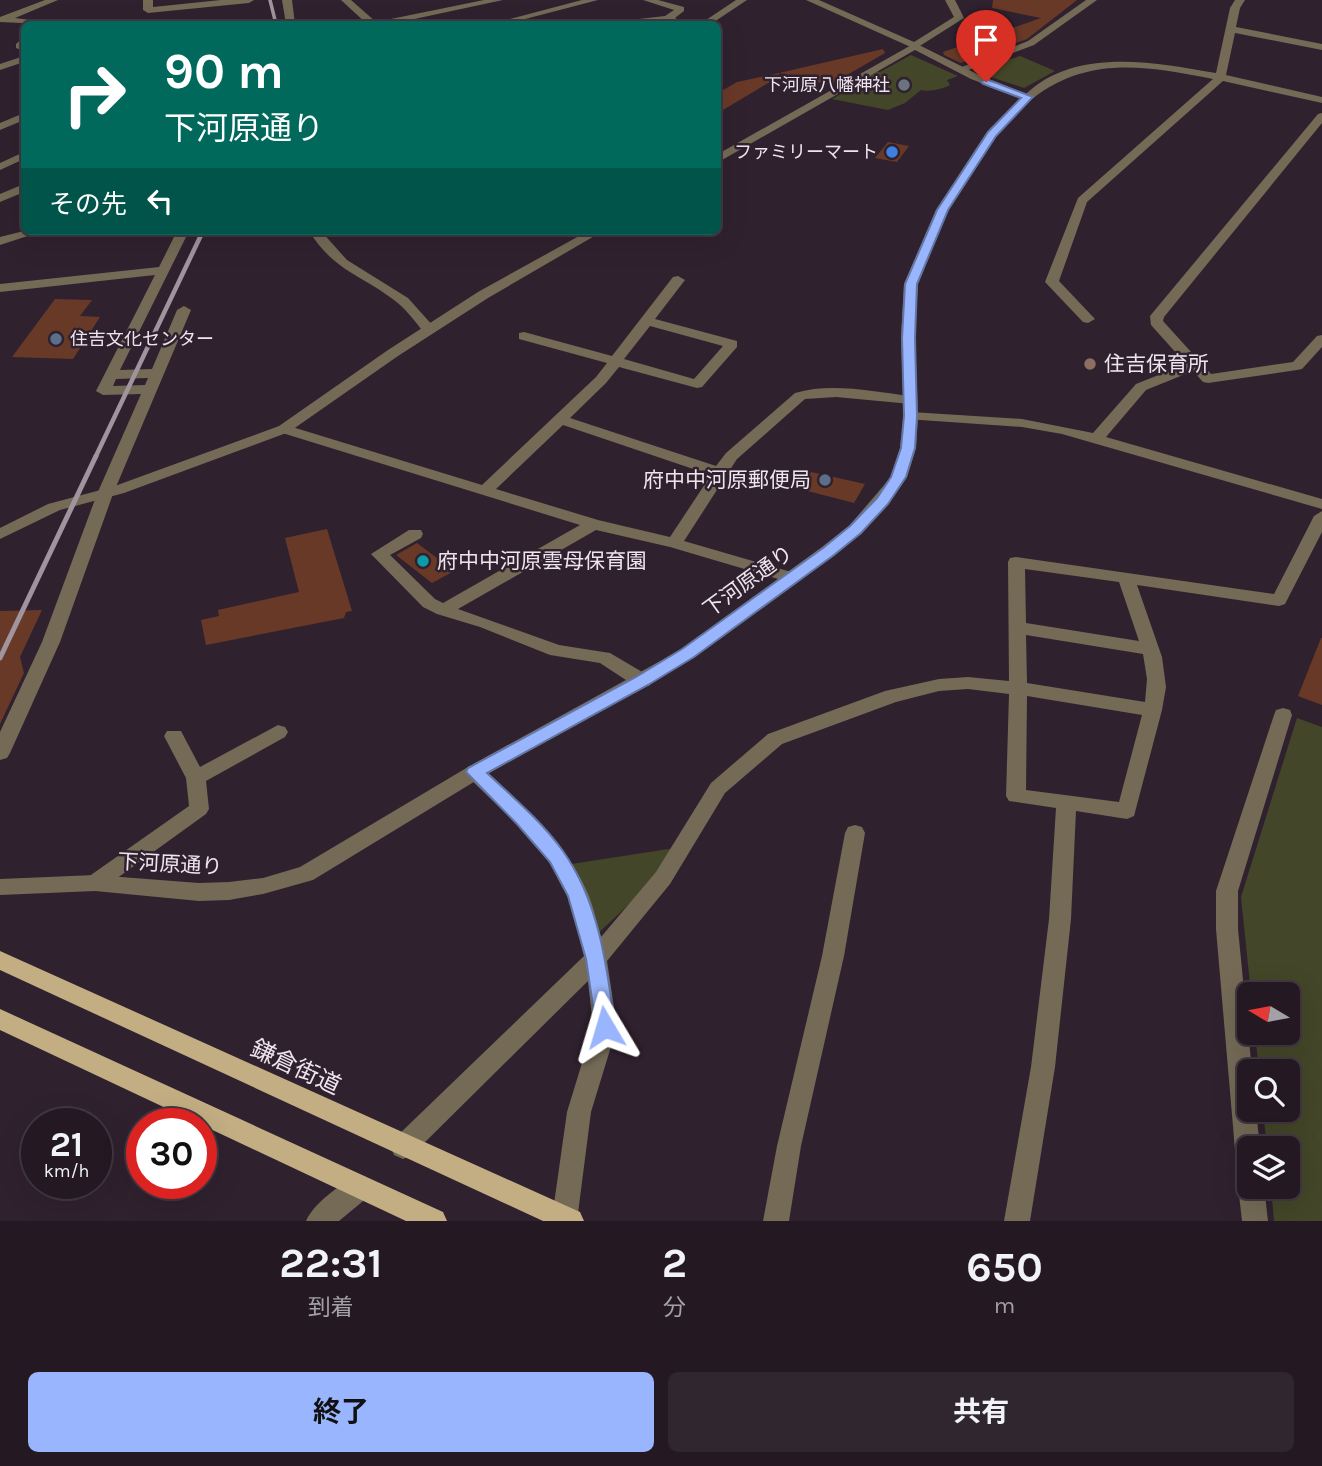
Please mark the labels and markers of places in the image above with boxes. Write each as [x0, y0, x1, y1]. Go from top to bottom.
pin [956, 10, 1016, 82]
place label: 下河原八幡神社 [764, 74, 890, 96]
marker: 下河原八幡神社 [896, 77, 912, 93]
place label: ファミリーマート [734, 141, 878, 163]
marker: ファミリーマート [884, 144, 900, 160]
place label: 住吉文化センター [70, 328, 214, 350]
marker: 住吉文化センター [48, 331, 64, 347]
place label: 住吉保育所 [1104, 352, 1209, 376]
marker: 住吉保育所 [1082, 356, 1098, 372]
place label: 府中中河原郵便局 [643, 468, 811, 492]
marker: 府中中河原郵便局 [817, 472, 833, 488]
place label: 府中中河原雲母保育園 [437, 549, 647, 573]
marker: 府中中河原雲母保育園 [415, 553, 431, 569]

